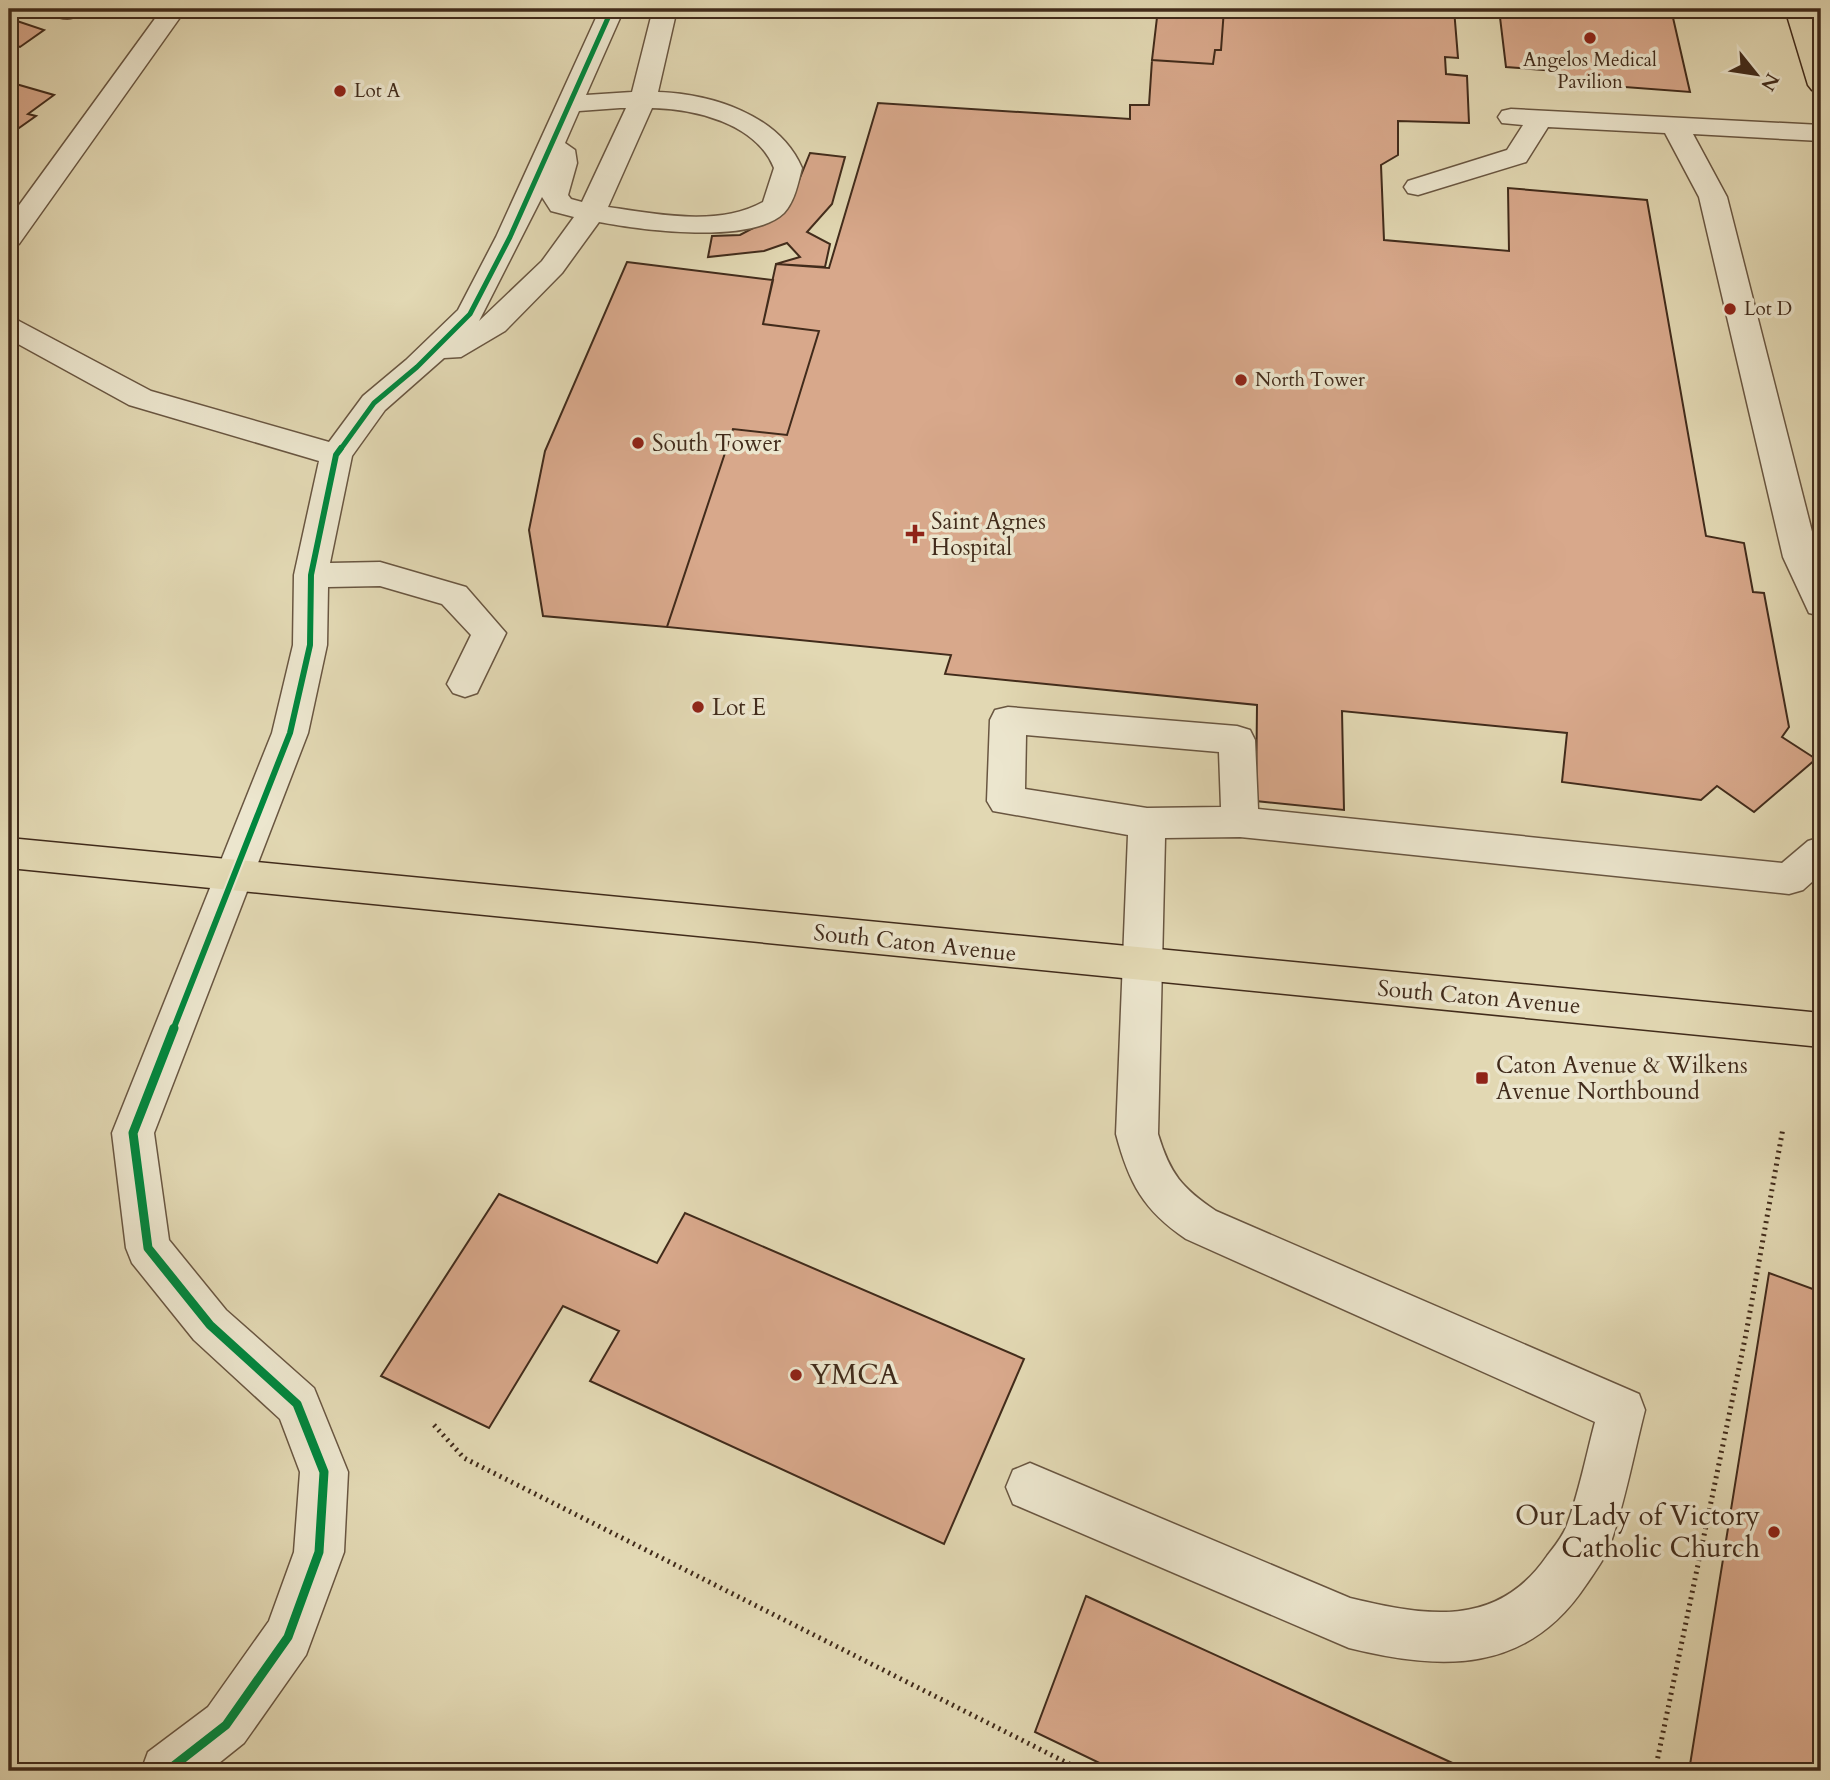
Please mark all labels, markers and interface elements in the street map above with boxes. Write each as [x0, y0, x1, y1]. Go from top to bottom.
marker: Angelos Medical Pavilion [1582, 30, 1598, 46]
north arrow [1722, 38, 1792, 108]
place label: Angelos Medical Pavilion [1523, 47, 1657, 95]
text: N [1754, 68, 1785, 96]
place label: Lot A [354, 78, 401, 104]
marker: Lot A [332, 83, 348, 99]
place label: Lot D [1744, 296, 1792, 322]
marker: Lot D [1722, 301, 1738, 317]
place label: North Tower [1255, 367, 1365, 393]
marker: North Tower [1233, 372, 1249, 388]
place label: South Tower [652, 428, 782, 459]
marker: South Tower [630, 435, 646, 451]
place label: Saint Agnes Hospital [931, 506, 1046, 563]
marker: Saint Agnes Hospital [905, 524, 925, 544]
place label: Lot E [712, 692, 766, 723]
marker: Lot E [690, 699, 706, 715]
street label: South Caton Avenue [812, 917, 1018, 969]
street label: South Caton Avenue [1376, 973, 1582, 1021]
place label: Caton Avenue & Wilkens Avenue Northbound [1496, 1050, 1748, 1107]
marker: Caton Avenue & Wilkens Avenue Northbound [1474, 1070, 1490, 1086]
place label: YMCA [810, 1356, 899, 1394]
marker: YMCA [788, 1367, 804, 1383]
place label: Our Lady of Victory Catholic Church [1515, 1497, 1760, 1567]
marker: Our Lady of Victory Catholic Church [1766, 1524, 1782, 1540]

